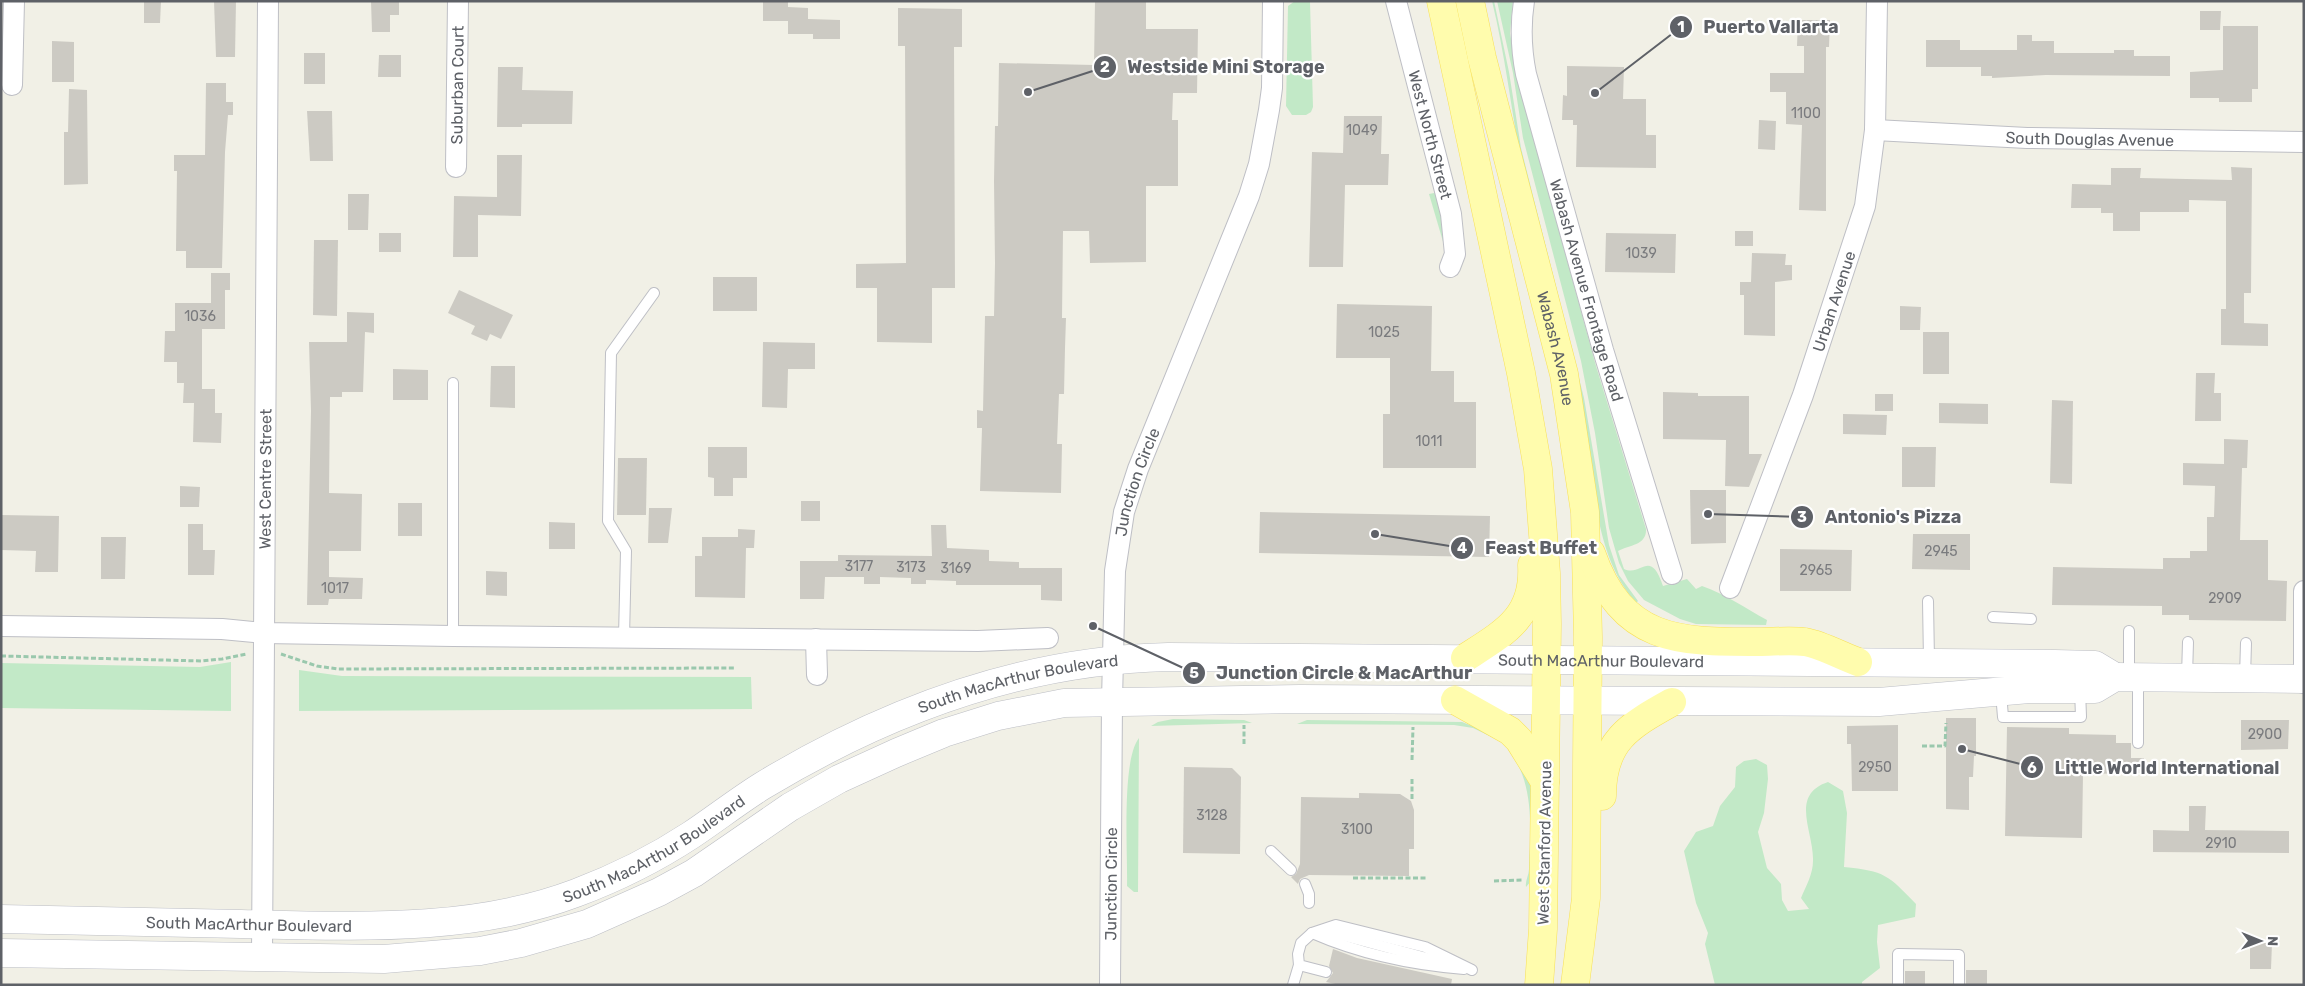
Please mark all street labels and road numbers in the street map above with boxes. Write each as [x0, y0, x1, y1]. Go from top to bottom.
street label: Suburban Court [447, 26, 468, 144]
street label: West North Street [1404, 68, 1456, 201]
street label: South Douglas Avenue [2005, 128, 2174, 150]
street label: Wabash Avenue Frontage Road [1546, 175, 1628, 403]
street label: Urban Avenue [1809, 249, 1860, 354]
street label: Wabash Avenue [1533, 289, 1579, 407]
street label: West Centre Street [256, 409, 275, 549]
street label: Junction Circle [1111, 425, 1164, 538]
street label: South MacArthur Boulevard [915, 651, 1119, 718]
street label: South MacArthur Boulevard [1498, 651, 1704, 671]
street label: West Stanford Avenue [1534, 761, 1555, 925]
street label: South MacArthur Boulevard [560, 791, 749, 907]
street label: Junction Circle [1101, 827, 1121, 941]
street label: South MacArthur Boulevard [146, 913, 352, 936]

